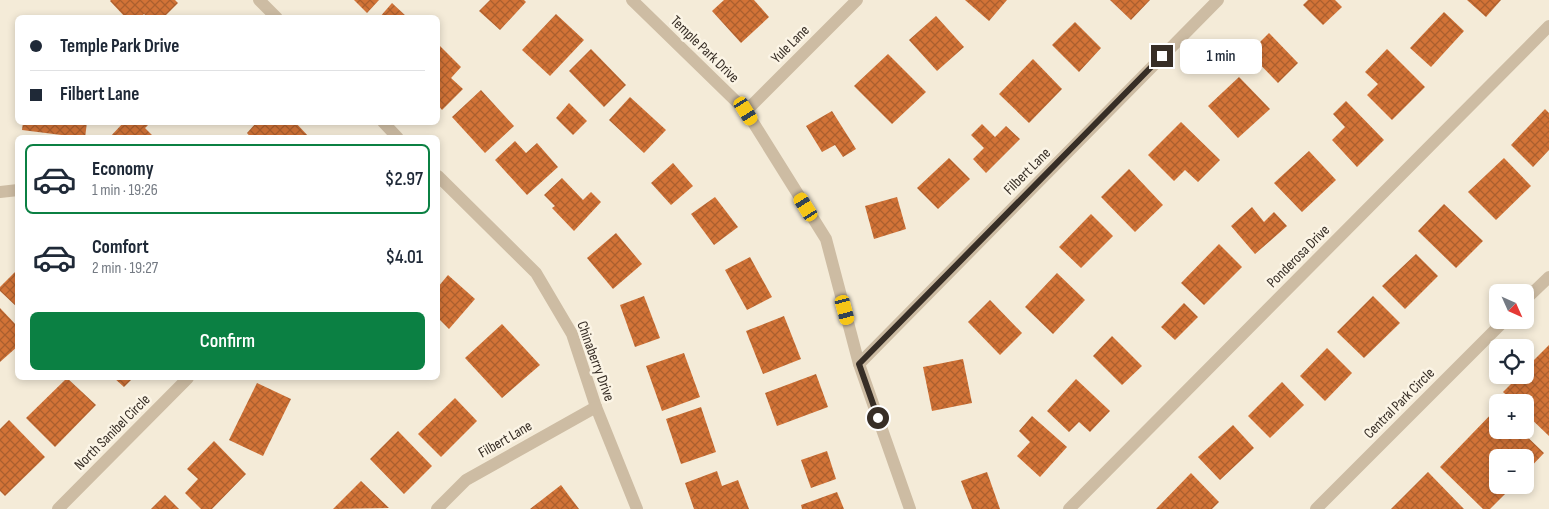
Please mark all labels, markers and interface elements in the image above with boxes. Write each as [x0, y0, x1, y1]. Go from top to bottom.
street label: Temple Park Drive [666, 12, 743, 87]
street label: Yule Lane [767, 21, 814, 68]
text: Temple Park Drive [60, 35, 179, 58]
callout: 1 min [1180, 38, 1262, 74]
route end [1151, 45, 1173, 67]
text: 1 min [1206, 47, 1236, 66]
text: Filbert Lane [60, 83, 139, 106]
car [731, 94, 760, 128]
street label: Filbert Lane [1000, 144, 1055, 199]
icon: car [32, 157, 77, 202]
text: Economy [92, 158, 154, 181]
text: $2.97 [385, 168, 423, 191]
text: 1 min · 19:26 [92, 181, 158, 200]
car [791, 190, 820, 224]
street label: Ponderosa Drive [1263, 221, 1334, 292]
icon: car [32, 235, 77, 280]
text: Comfort [92, 236, 149, 259]
text: $4.01 [385, 246, 423, 269]
text: 2 min · 19:27 [92, 259, 158, 278]
north arrow [1489, 284, 1534, 329]
map controls [1489, 284, 1534, 494]
car [833, 294, 856, 326]
button: Confirm [30, 312, 425, 370]
street label: Chinaberry Drive [572, 318, 619, 404]
button: locate [1489, 339, 1534, 384]
street label: Central Park Circle [1360, 364, 1439, 443]
street label: North Sanibel Circle [70, 390, 154, 474]
button: + [1489, 394, 1534, 439]
route start [867, 407, 889, 429]
street label: Filbert Lane [475, 416, 536, 462]
button: − [1489, 449, 1534, 494]

